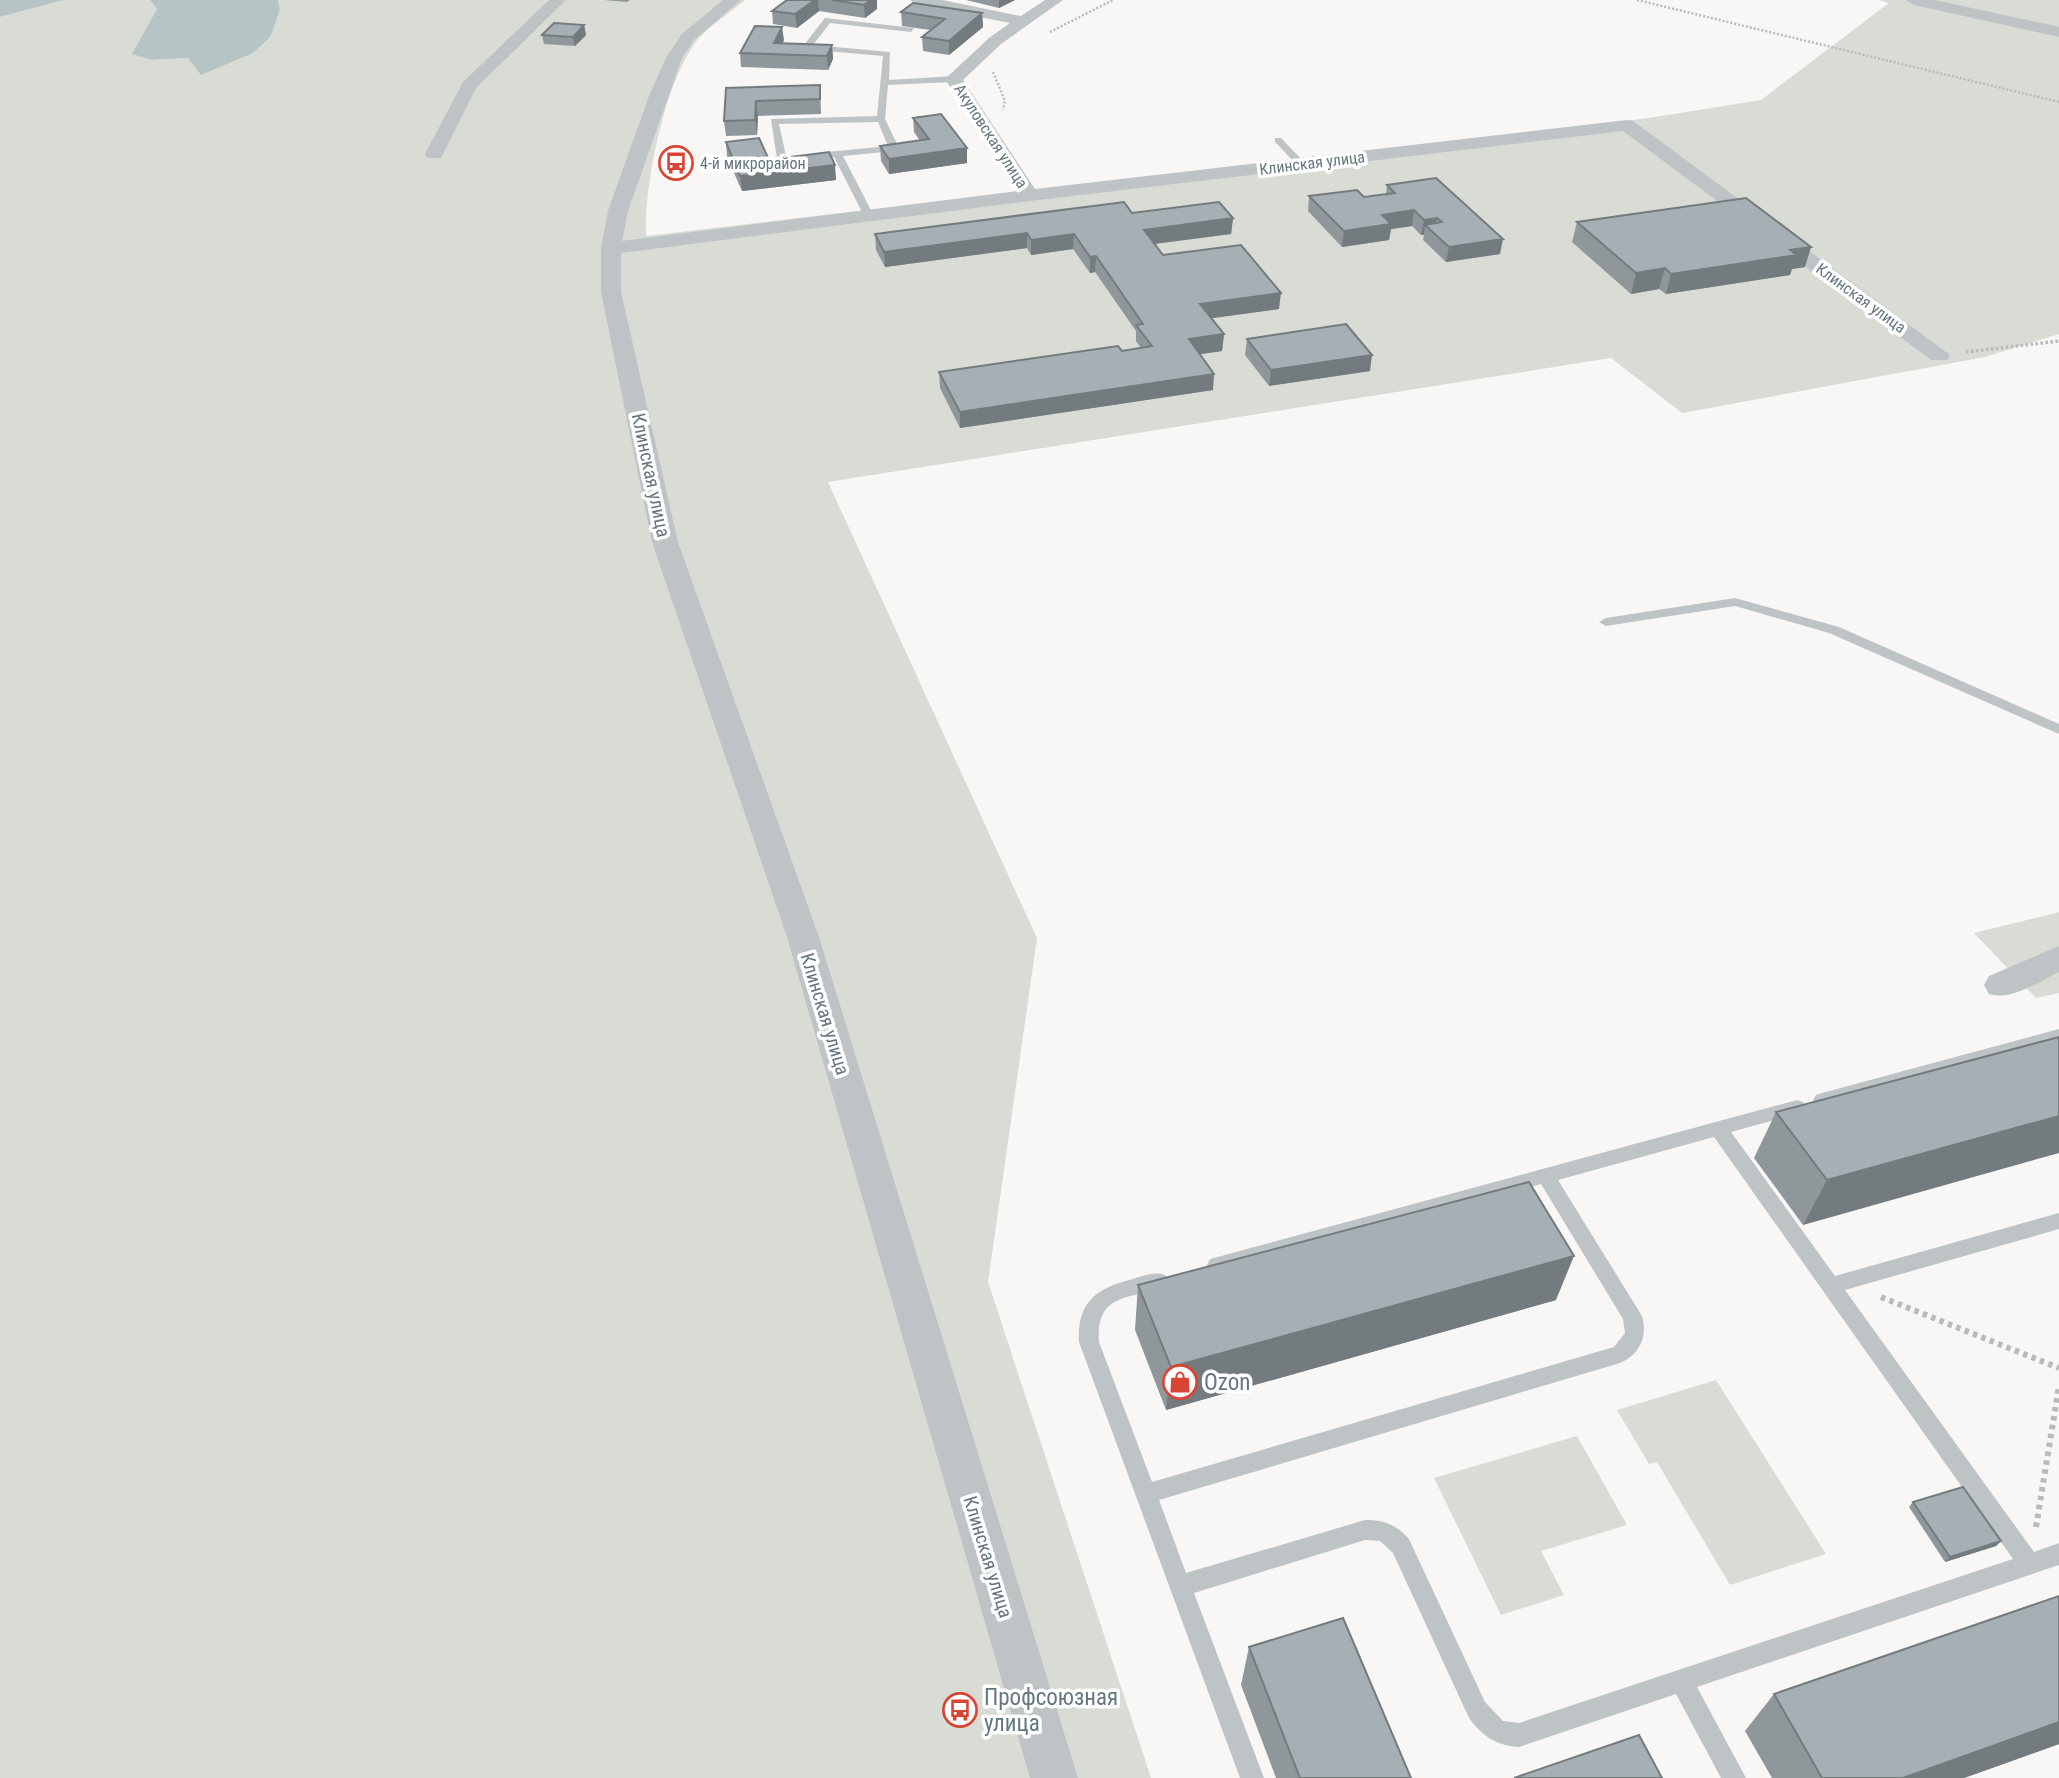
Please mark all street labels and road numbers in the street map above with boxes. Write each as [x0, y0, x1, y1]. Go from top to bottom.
street label: Акуловская улица [950, 80, 1032, 192]
street label: Клинская улица [1258, 147, 1366, 179]
street label: Клинская улица [1812, 259, 1910, 337]
street label: Клинская улица [627, 411, 675, 539]
street label: Клинская улица [796, 950, 854, 1078]
street label: Клинская улица [959, 1493, 1017, 1621]

